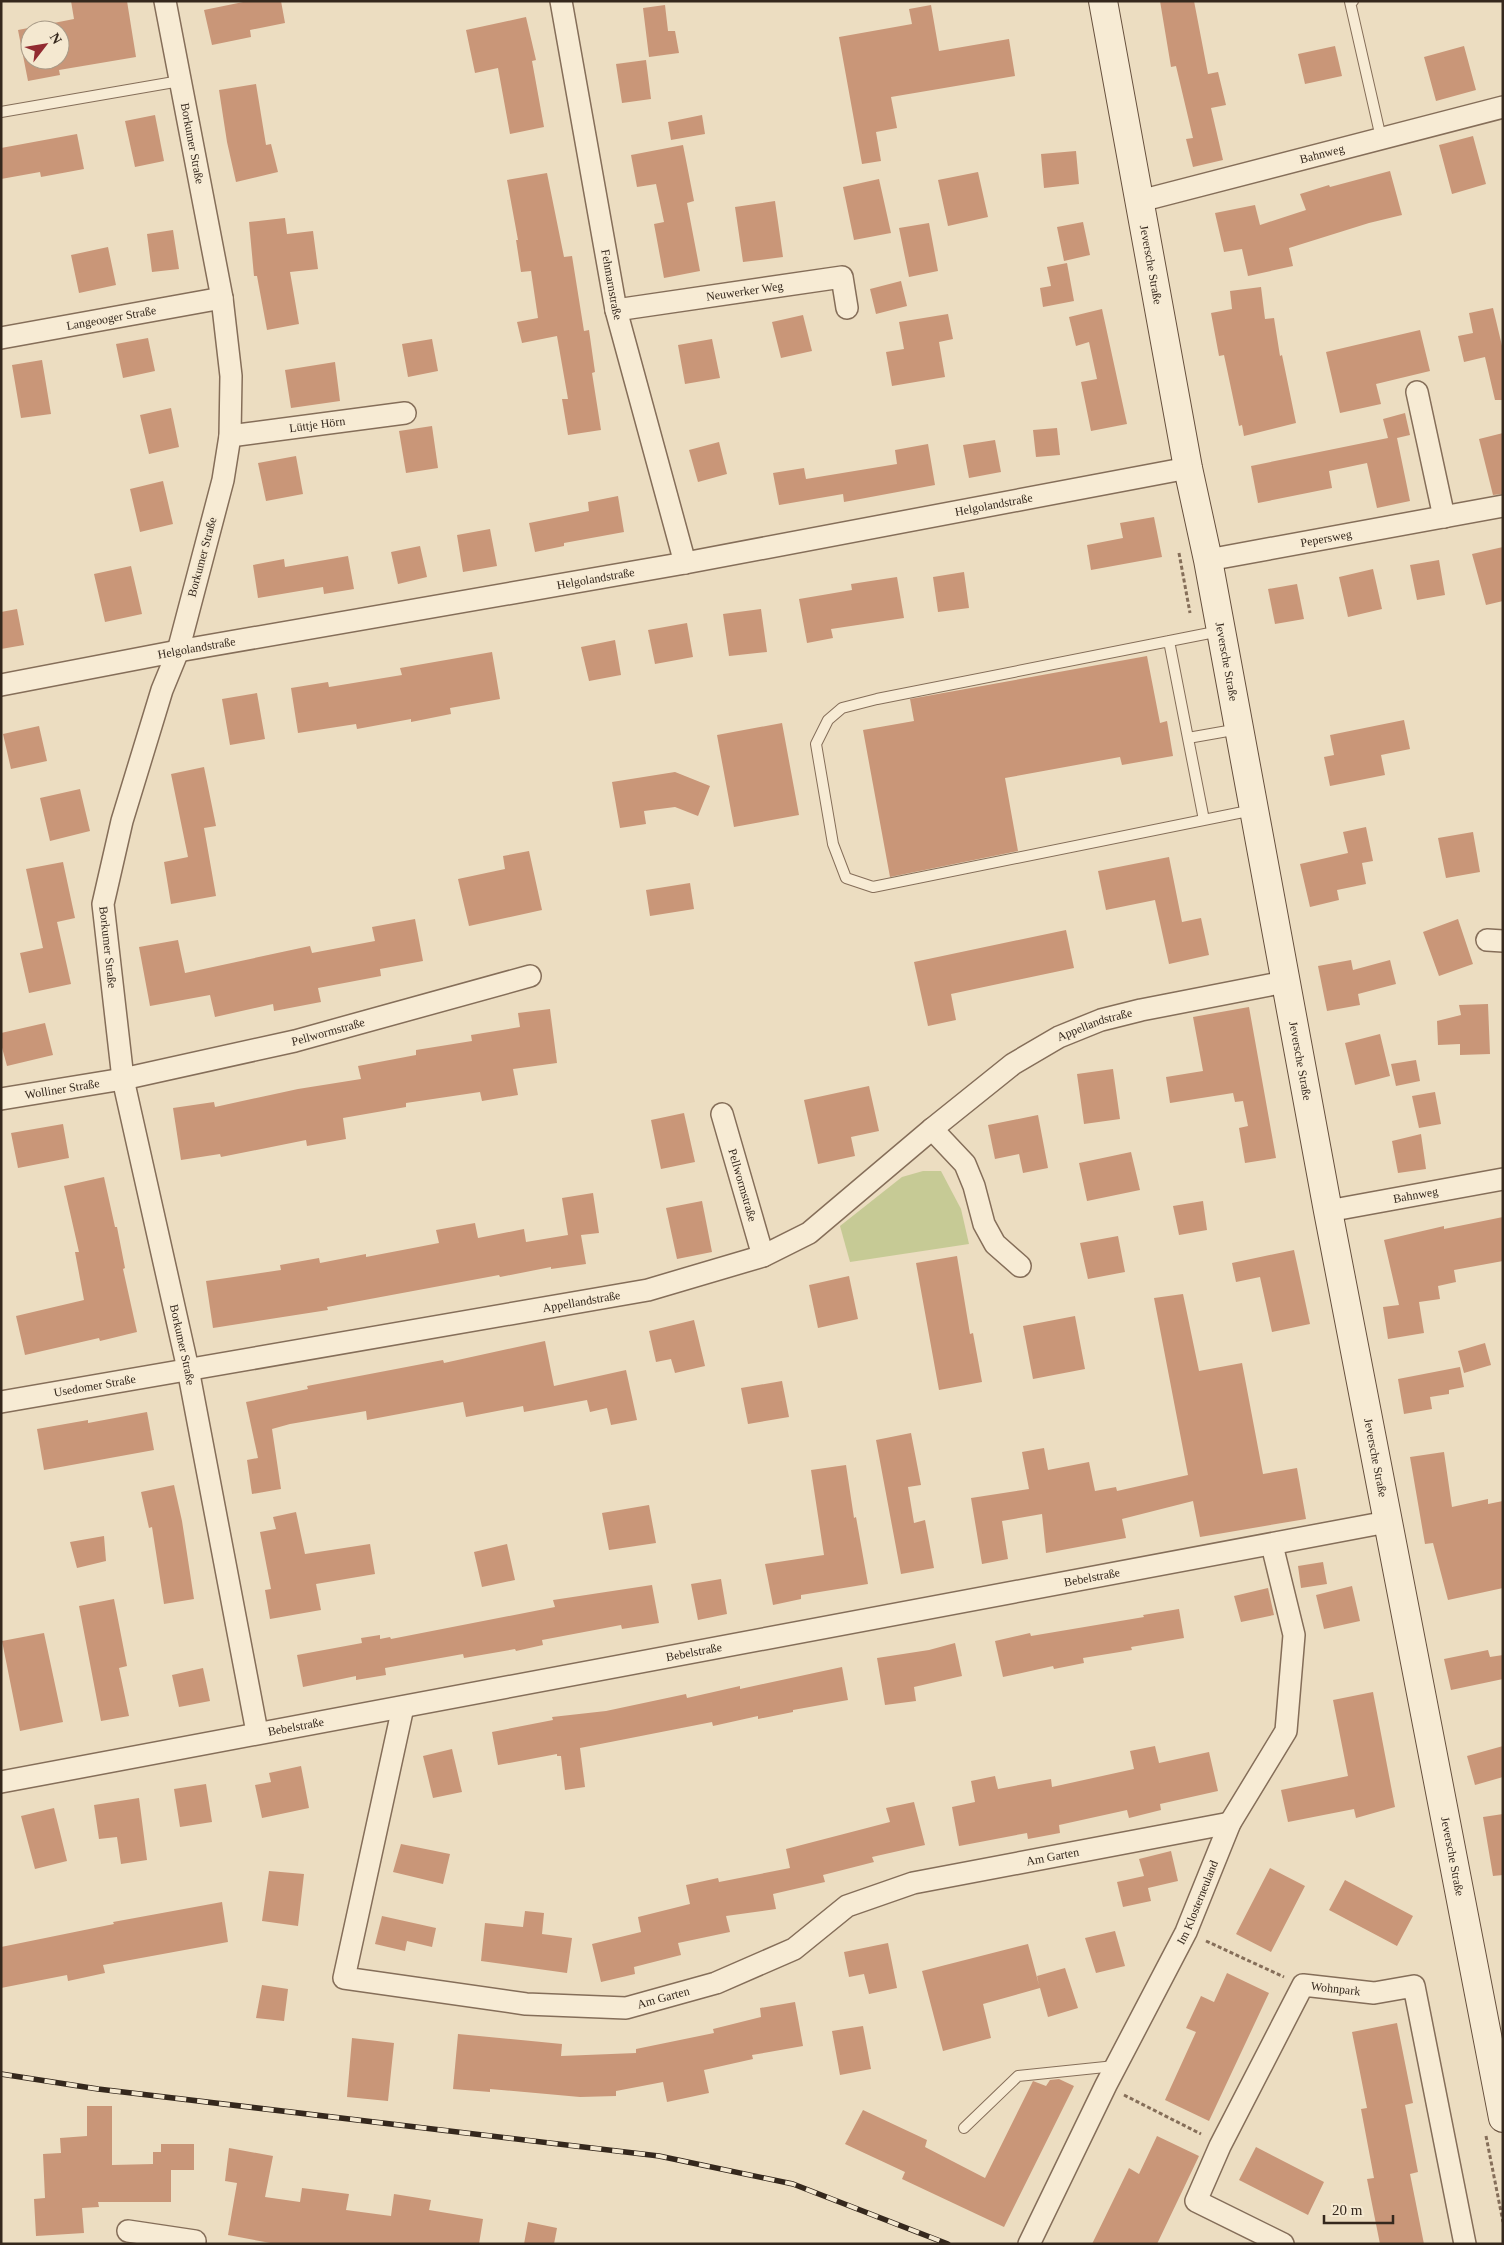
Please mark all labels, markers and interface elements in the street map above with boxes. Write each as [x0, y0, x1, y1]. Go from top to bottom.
north arrow [20, 20, 70, 70]
text: N [47, 30, 65, 47]
street label: Borkumer Straße [178, 102, 207, 185]
street label: Bahnweg [1298, 141, 1346, 166]
street label: Jeversche Straße [1137, 224, 1165, 305]
street label: Fehmarnstraße [598, 248, 625, 321]
street label: Neuwerker Weg [705, 279, 784, 304]
street label: Langeooger Straße [65, 303, 157, 333]
street label: Lüttje Hörn [288, 414, 346, 435]
street label: Helgolandstraße [954, 491, 1034, 519]
street label: Borkumer Straße [185, 515, 219, 599]
street label: Pepersweg [1299, 527, 1353, 550]
street label: Helgolandstraße [556, 565, 635, 592]
street label: Jeversche Straße [1213, 621, 1241, 702]
street label: Helgolandstraße [156, 634, 236, 662]
street label: Borkumer Straße [96, 905, 120, 989]
street label: Appellandstraße [1055, 1005, 1134, 1044]
street label: Pellwormstraße [290, 1015, 366, 1049]
street label: Jeversche Straße [1286, 1020, 1314, 1102]
street label: Wolliner Straße [24, 1076, 101, 1102]
street label: Pellwormstraße [725, 1147, 760, 1223]
street label: Bahnweg [1392, 1184, 1439, 1206]
street label: Appellandstraße [541, 1288, 621, 1315]
street label: Borkumer Straße [167, 1303, 198, 1386]
street label: Usedomer Straße [53, 1372, 137, 1400]
street label: Jeversche Straße [1361, 1417, 1390, 1498]
street label: Bebelstraße [1063, 1565, 1121, 1589]
street label: Bebelstraße [665, 1640, 723, 1664]
street label: Bebelstraße [267, 1715, 325, 1739]
street label: Jeversche Straße [1438, 1816, 1467, 1897]
street label: Am Garten [1025, 1845, 1080, 1868]
street label: Im Klosterneuland [1174, 1858, 1221, 1947]
street label: Wohnpark [1310, 1979, 1361, 1998]
street label: Am Garten [636, 1984, 691, 2012]
scale bar [1324, 2192, 1393, 2224]
text: 20 m [1332, 2202, 1363, 2218]

